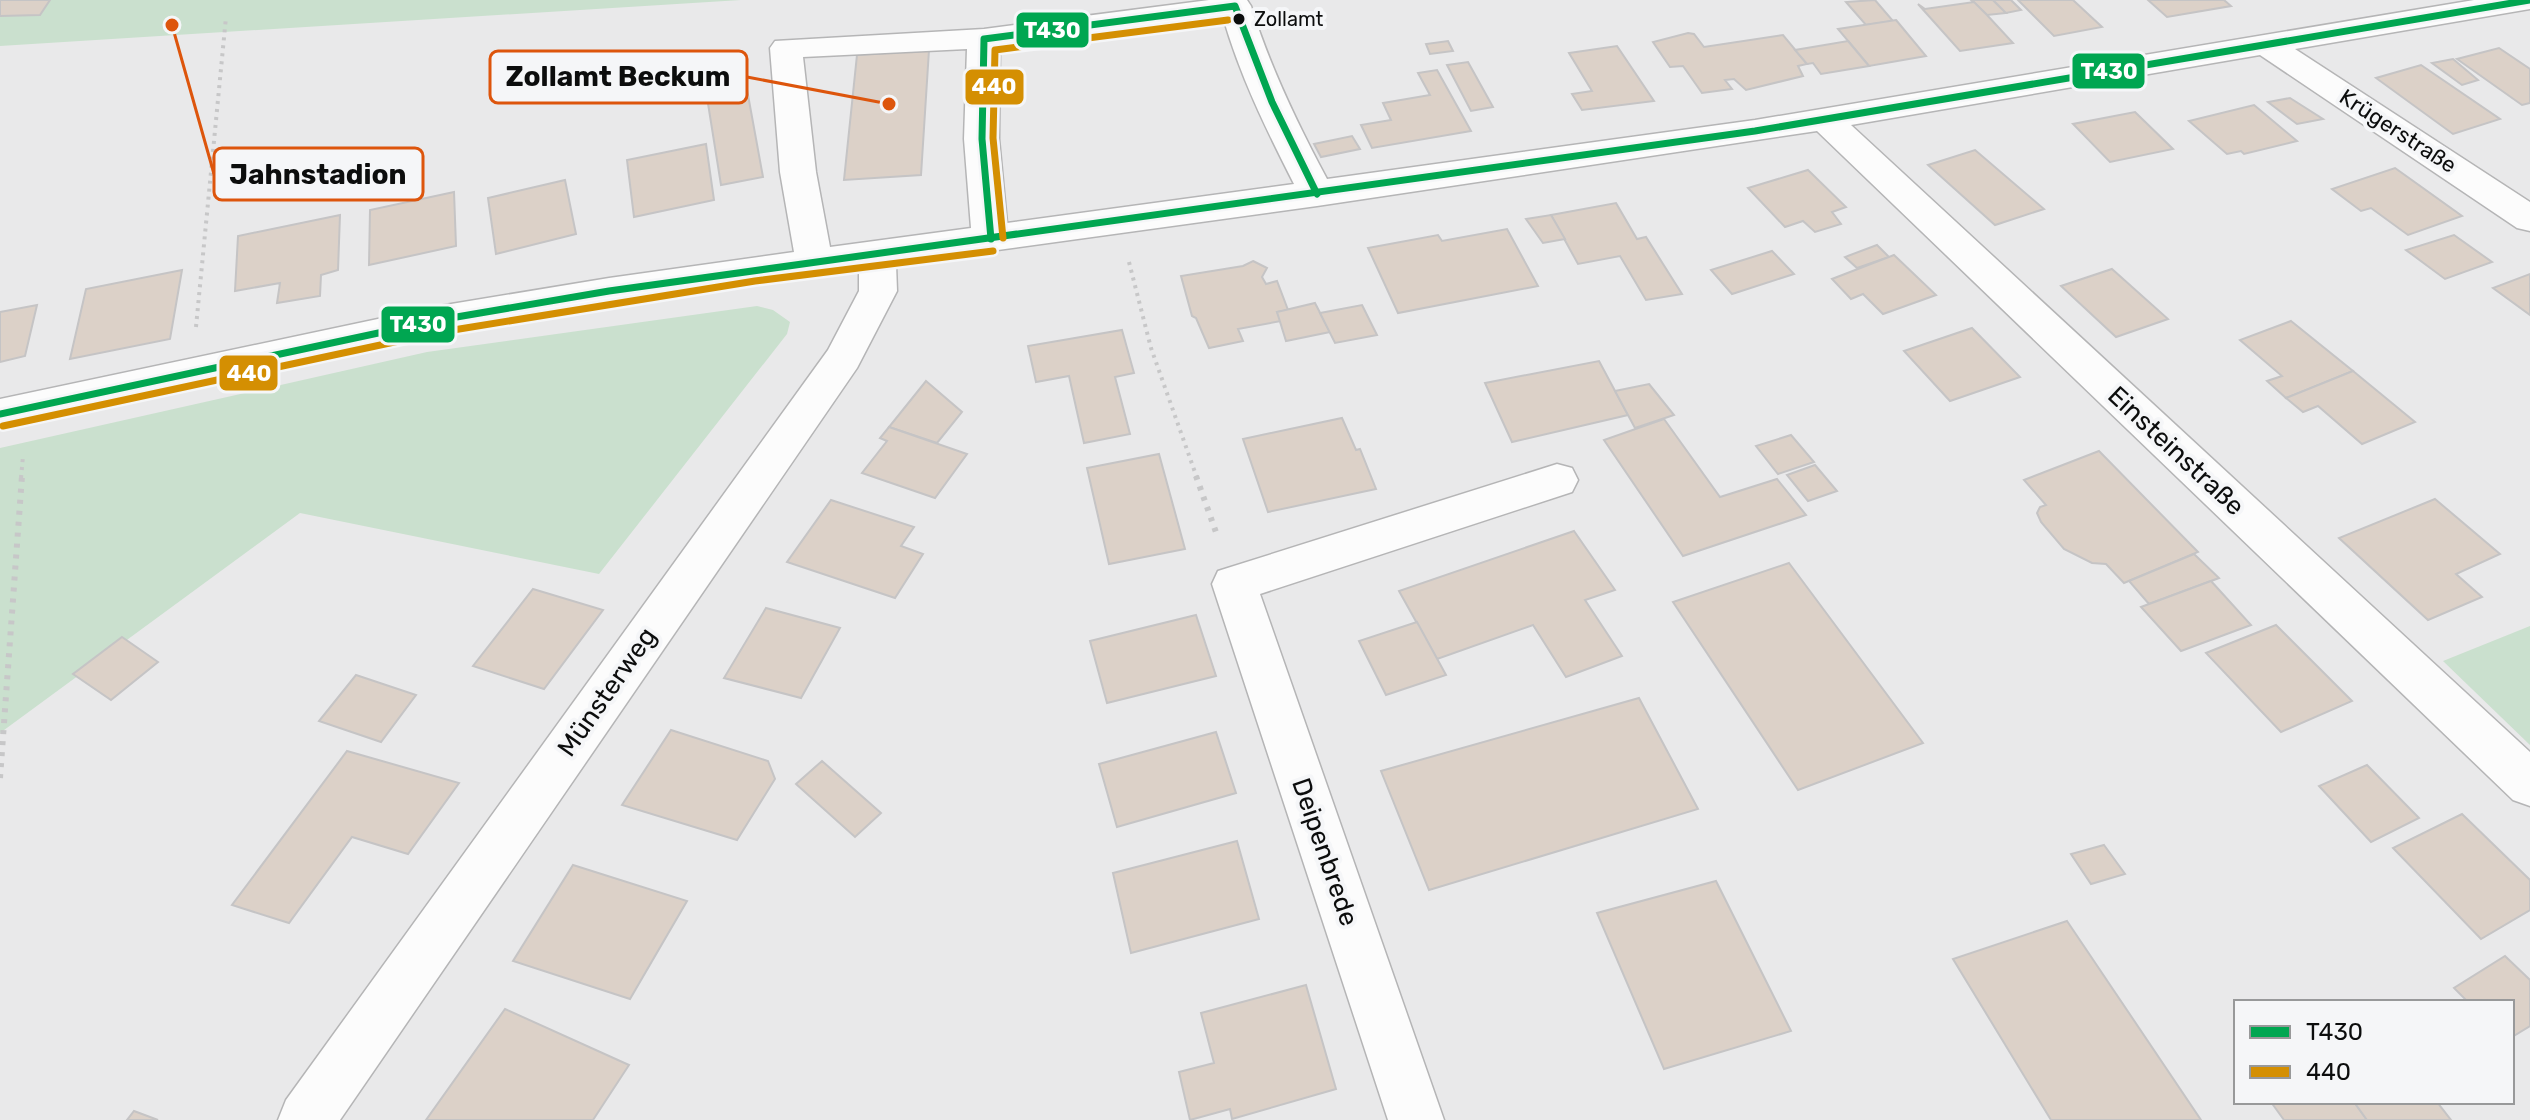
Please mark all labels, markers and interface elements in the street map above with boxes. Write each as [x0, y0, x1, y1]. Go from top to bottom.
place label: Zollamt [1254, 7, 1324, 31]
line badge: T430 [1015, 11, 1090, 49]
marker: Zollamt [1231, 11, 1247, 27]
text: T430 [1023, 17, 1081, 44]
callout: Zollamt Beckum [490, 51, 747, 103]
line badge: T430 [2071, 52, 2146, 90]
text: T430 [2080, 58, 2138, 85]
text: Zollamt Beckum [506, 60, 730, 93]
line badge: 440 [964, 68, 1025, 106]
text: 440 [971, 73, 1017, 100]
street label: Krügerstraße [2334, 83, 2462, 179]
callout: Jahnstadion [214, 148, 423, 200]
text: Jahnstadion [229, 158, 407, 191]
line badge: T430 [380, 305, 456, 344]
text: T430 [389, 311, 447, 338]
line badge: 440 [218, 354, 279, 392]
text: 440 [226, 360, 272, 387]
street label: Einsteinstraße [2101, 380, 2251, 522]
street label: Münsterweg [551, 621, 663, 763]
street label: Deipenbrede [1285, 774, 1365, 930]
legend [2234, 1000, 2514, 1104]
text: T430 [2306, 1018, 2363, 1046]
text: 440 [2306, 1058, 2351, 1086]

